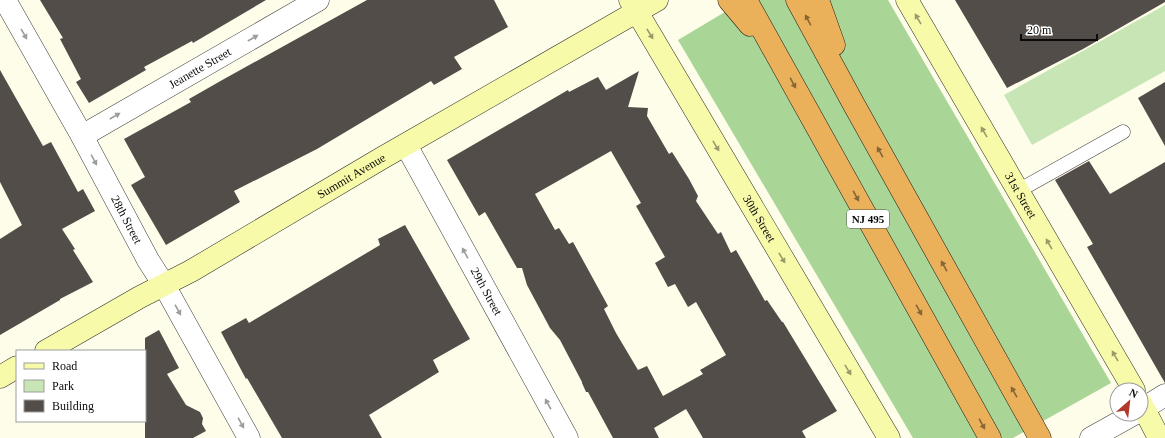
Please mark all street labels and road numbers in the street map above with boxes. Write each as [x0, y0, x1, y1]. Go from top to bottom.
street label: Jeanette Street [166, 44, 234, 92]
street label: Summit Avenue [315, 151, 388, 202]
street label: 31st Street [1002, 170, 1040, 221]
street label: 28th Street [108, 193, 145, 247]
street label: 30th Street [740, 193, 779, 245]
road number: NJ 495 [847, 210, 889, 228]
street label: 29th Street [468, 265, 505, 318]

